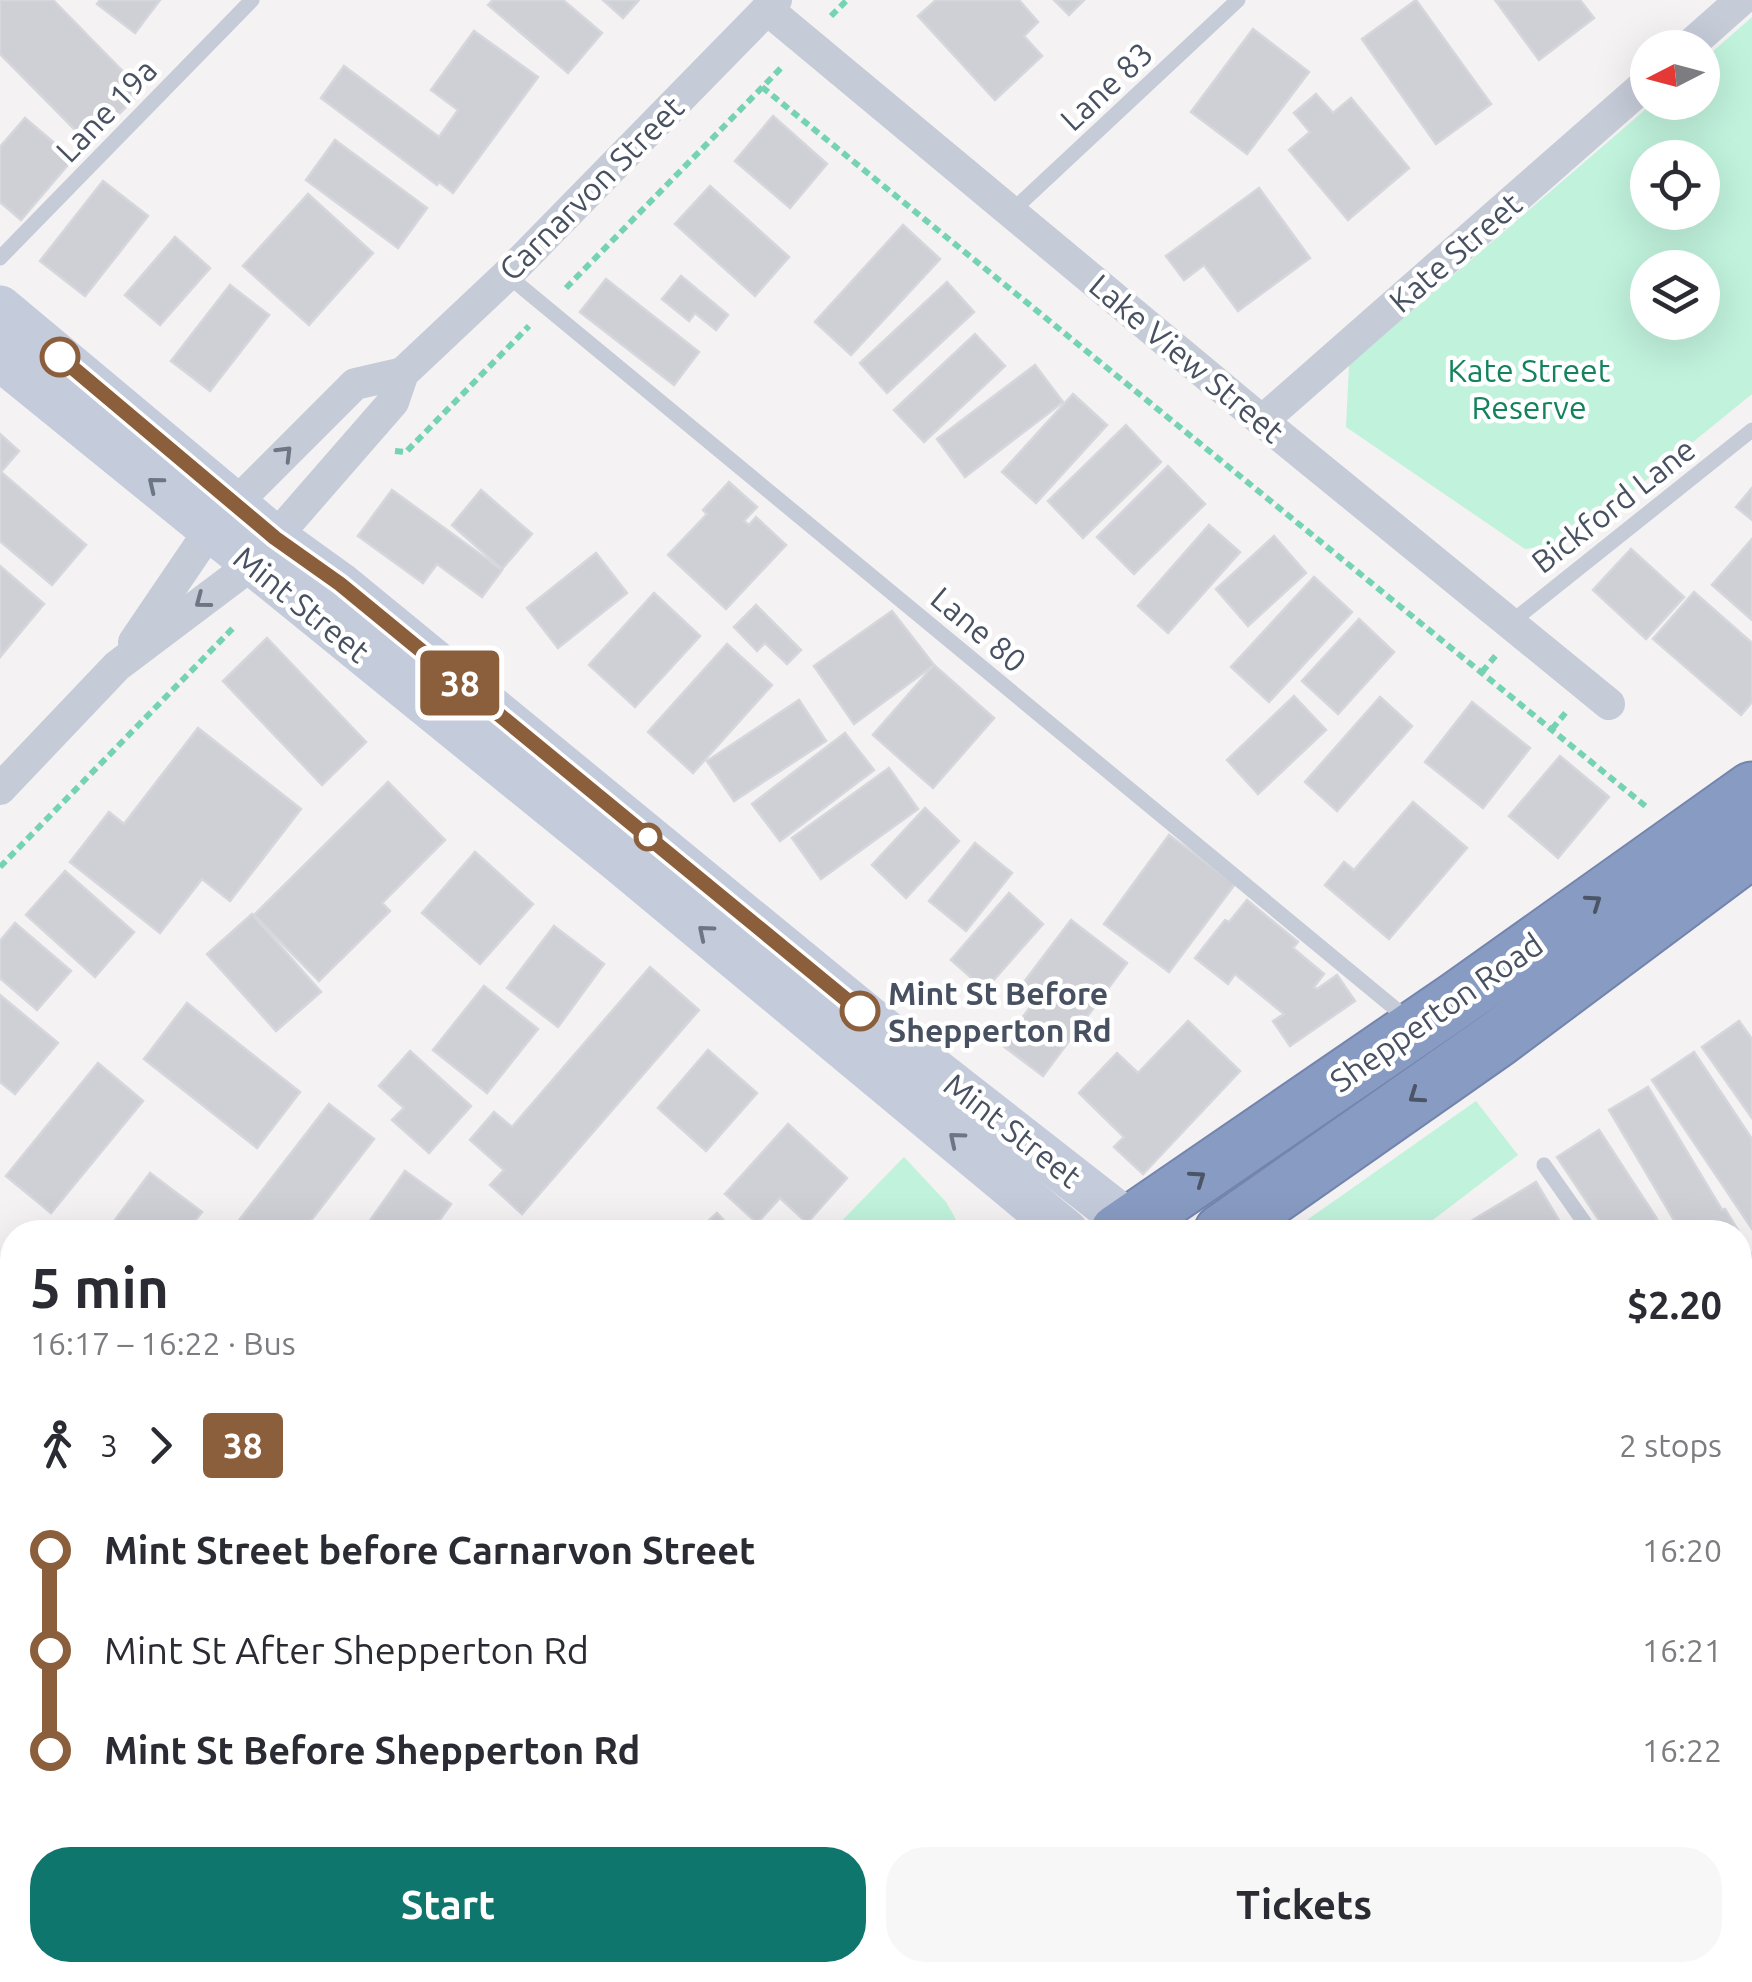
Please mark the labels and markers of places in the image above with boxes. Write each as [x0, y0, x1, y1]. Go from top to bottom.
unlabelled marker [41, 338, 79, 376]
unlabelled marker [635, 824, 661, 850]
place label: Mint St Before Shepperton Rd [888, 975, 1112, 1048]
marker: Mint St Before Shepperton Rd [841, 992, 879, 1030]

